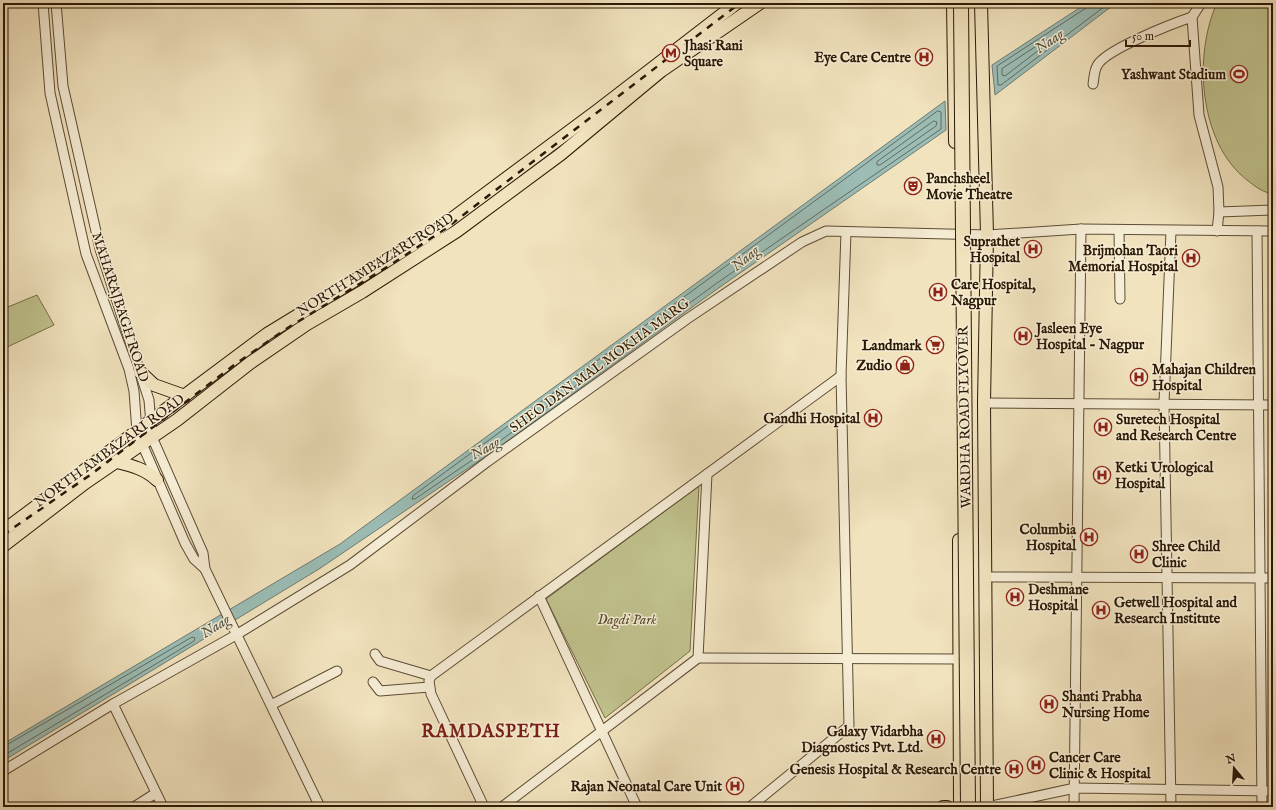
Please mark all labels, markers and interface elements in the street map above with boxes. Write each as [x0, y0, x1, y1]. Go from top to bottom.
scale bar [1126, 22, 1190, 48]
water label: Naag [1031, 24, 1069, 59]
text: 50 m [1132, 29, 1154, 44]
place label: Jhasi Rani Square [682, 37, 743, 71]
metro station icon: Jhasi Rani Square [661, 43, 681, 63]
hospital icon: Eye Care Centre [914, 47, 934, 67]
place label: Eye Care Centre [814, 49, 912, 67]
sports icon: Yashwant Stadium [1229, 64, 1249, 84]
place label: Yashwant Stadium [1121, 66, 1226, 84]
place label: Panchsheel Movie Theatre [926, 170, 1013, 204]
theatre icon: Panchsheel Movie Theatre [903, 176, 923, 196]
street label: NORTH AMBAZARI ROAD [294, 209, 457, 321]
street label: MAHARAJBAGH ROAD [87, 230, 153, 385]
place label: Suprathet Hospital [963, 233, 1021, 267]
hospital icon: Suprathet Hospital [1023, 239, 1043, 259]
water label: Naag [727, 240, 765, 276]
place label: Brijmohan Taori Memorial Hospital [1068, 242, 1179, 276]
hospital icon: Brijmohan Taori Memorial Hospital [1181, 248, 1201, 268]
place label: Care Hospital, Nagpur [950, 276, 1036, 310]
hospital icon: Care Hospital, Nagpur [928, 282, 948, 302]
street label: SHEO DAN MAL MOKHA MARG [506, 294, 694, 437]
place label: Jasleen Eye Hospital - Nagpur [1034, 320, 1145, 354]
street label: WARDHA ROAD FLYOVER [954, 325, 976, 508]
hospital icon: Jasleen Eye Hospital - Nagpur [1013, 326, 1033, 346]
supermarket icon: Landmark [925, 335, 945, 355]
place label: Landmark [862, 337, 923, 355]
shop icon: Zudio [895, 355, 915, 375]
place label: Zudio [856, 357, 892, 375]
place label: Mahajan Children Hospital [1152, 361, 1257, 395]
hospital icon: Mahajan Children Hospital [1129, 367, 1149, 387]
street label: NORTH AMBAZARI ROAD [31, 390, 188, 511]
hospital icon: Gandhi Hospital [863, 408, 883, 428]
place label: Gandhi Hospital [763, 410, 861, 428]
place label: Suretech Hospital and Research Centre [1116, 411, 1237, 445]
hospital icon: Suretech Hospital and Research Centre [1093, 417, 1113, 437]
water label: Naag [467, 432, 505, 465]
place label: Ketki Urological Hospital [1115, 459, 1214, 493]
hospital icon: Ketki Urological Hospital [1092, 465, 1112, 485]
place label: Columbia Hospital [1019, 521, 1077, 555]
hospital icon: Columbia Hospital [1079, 527, 1099, 547]
place label: Shree Child Clinic [1152, 538, 1221, 572]
hospital icon: Shree Child Clinic [1129, 544, 1149, 564]
place label: Deshmane Hospital [1028, 581, 1089, 615]
hospital icon: Deshmane Hospital [1005, 587, 1025, 607]
place label: Getwell Hospital and Research Institute [1114, 594, 1237, 628]
hospital icon: Getwell Hospital and Research Institute [1091, 600, 1111, 620]
water label: Naag [197, 609, 235, 644]
park label: Dagdi Park [597, 611, 657, 630]
place label: Shanti Prabha Nursing Home [1061, 688, 1150, 722]
hospital icon: Shanti Prabha Nursing Home [1039, 694, 1059, 714]
district label: RAMDASPETH [421, 721, 561, 744]
place label: Galaxy Vidarbha Diagnostics Pvt. Ltd. [801, 723, 924, 757]
hospital icon: Galaxy Vidarbha Diagnostics Pvt. Ltd. [926, 729, 946, 749]
north arrow [1214, 748, 1254, 788]
place label: Cancer Care Clinic & Hospital [1049, 749, 1152, 783]
text: N [1224, 751, 1238, 768]
hospital icon: Cancer Care Clinic & Hospital [1026, 755, 1046, 775]
hospital icon: Genesis Hospital & Research Centre [1004, 759, 1024, 779]
place label: Genesis Hospital & Research Centre [790, 761, 1002, 779]
hospital icon: Rajan Neonatal Care Unit [725, 776, 745, 796]
place label: Rajan Neonatal Care Unit [570, 778, 722, 796]

